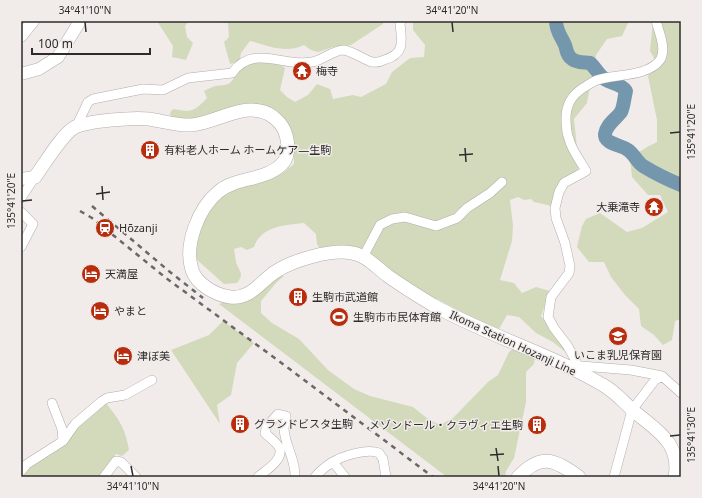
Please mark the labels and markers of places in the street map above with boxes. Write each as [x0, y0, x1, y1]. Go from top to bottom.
temple icon: 梅寺 [291, 60, 313, 82]
place label: 梅寺 [316, 63, 338, 78]
building icon: 有料老人ホーム ホームケア―生駒 [139, 139, 161, 161]
place label: 有料老人ホーム ホームケア―生駒 [164, 142, 331, 157]
temple icon: 大乗滝寺 [643, 196, 665, 218]
place label: 大乗滝寺 [596, 199, 640, 214]
station icon: Hōzanji [94, 217, 116, 239]
place label: Hōzanji [119, 220, 158, 235]
hotel icon: 天満屋 [80, 263, 102, 285]
place label: 天満屋 [105, 266, 138, 281]
building icon: 生駒市武道館 [287, 286, 309, 308]
place label: 生駒市武道館 [312, 289, 378, 304]
hotel icon: やまと [89, 300, 111, 322]
place label: やまと [114, 303, 147, 318]
sports icon: 生駒市市民体育館 [328, 306, 350, 328]
place label: 生駒市市民体育館 [353, 309, 441, 324]
school or university icon: いこま乳児保育園 [607, 325, 629, 347]
hotel icon: 津ぼ美 [112, 345, 134, 367]
place label: いこま乳児保育園 [574, 347, 662, 362]
place label: 津ぼ美 [137, 348, 170, 363]
building icon: グランドビスタ生駒 [229, 413, 251, 435]
building icon: メゾンドール・クラヴィエ生駒 [526, 414, 548, 436]
place label: グランドビスタ生駒 [254, 416, 353, 431]
place label: メゾンドール・クラヴィエ生駒 [369, 417, 523, 432]

